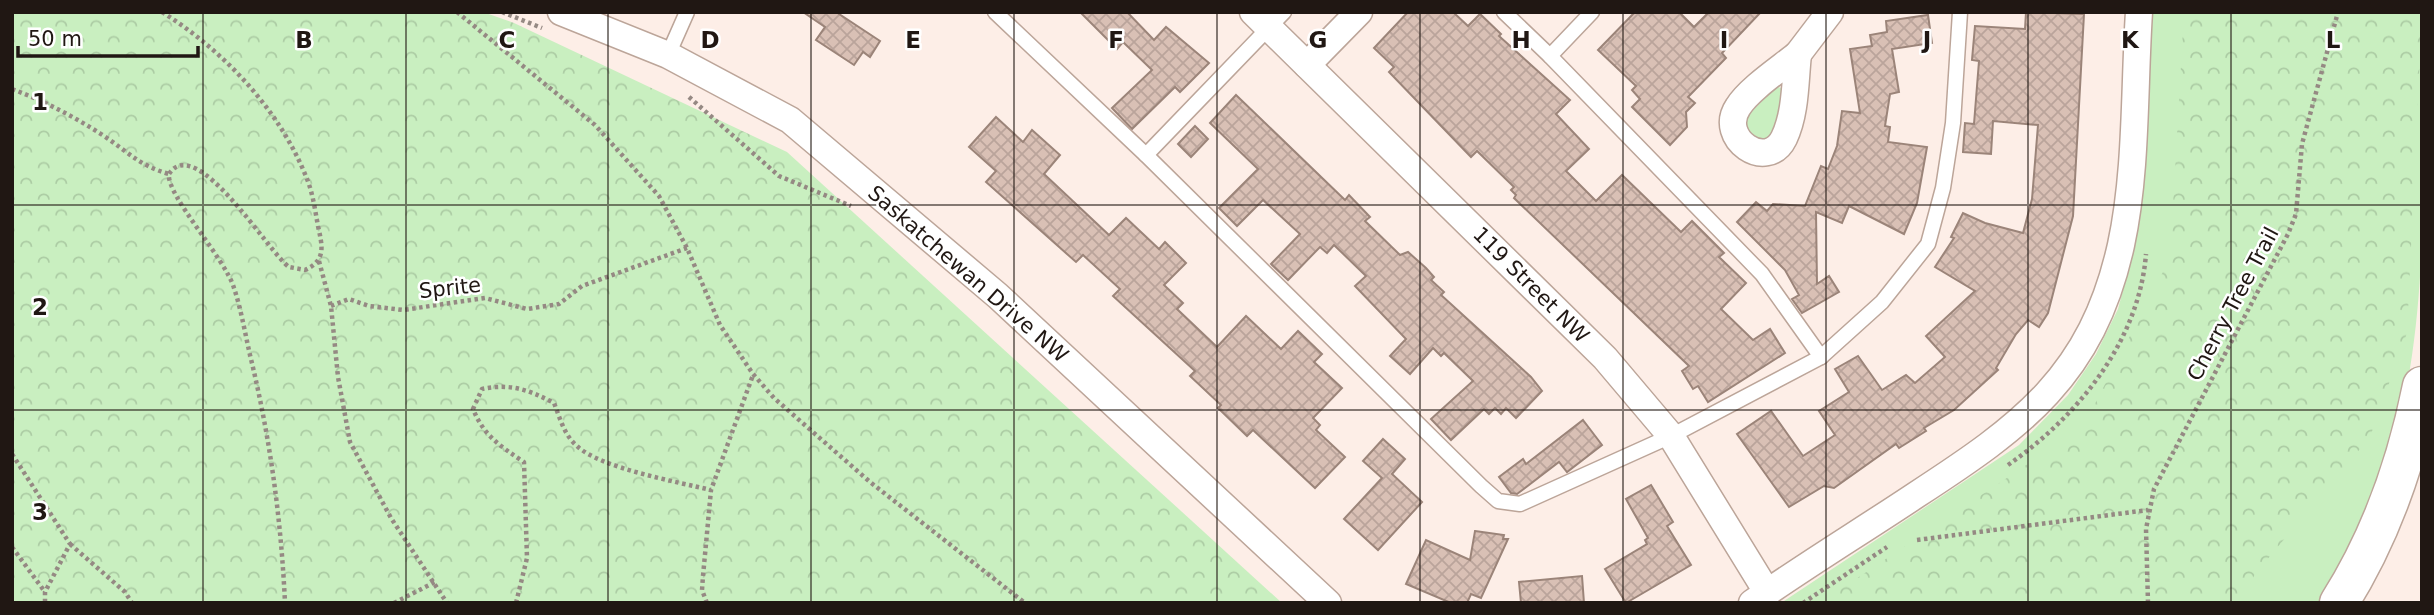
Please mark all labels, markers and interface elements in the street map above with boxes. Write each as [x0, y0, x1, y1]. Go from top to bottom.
scale bar [18, 14, 198, 58]
text: 50 m [28, 27, 82, 51]
text: B [295, 27, 313, 53]
text: C [499, 27, 515, 53]
text: D [700, 27, 720, 53]
text: E [905, 27, 921, 53]
text: F [1108, 27, 1124, 53]
text: G [1309, 27, 1327, 53]
text: H [1511, 27, 1531, 53]
text: I [1720, 27, 1728, 53]
text: J [1921, 27, 1931, 53]
text: K [2121, 27, 2140, 53]
text: L [2326, 27, 2341, 53]
text: 1 [32, 89, 48, 115]
street label: Saskatchewan Drive NW [863, 181, 1073, 368]
street label: 119 Street NW [1468, 222, 1594, 348]
street label: Cherry Tree Trail [2182, 223, 2284, 385]
street label: Sprite [418, 273, 482, 303]
text: 2 [32, 294, 48, 320]
text: 3 [32, 499, 48, 525]

